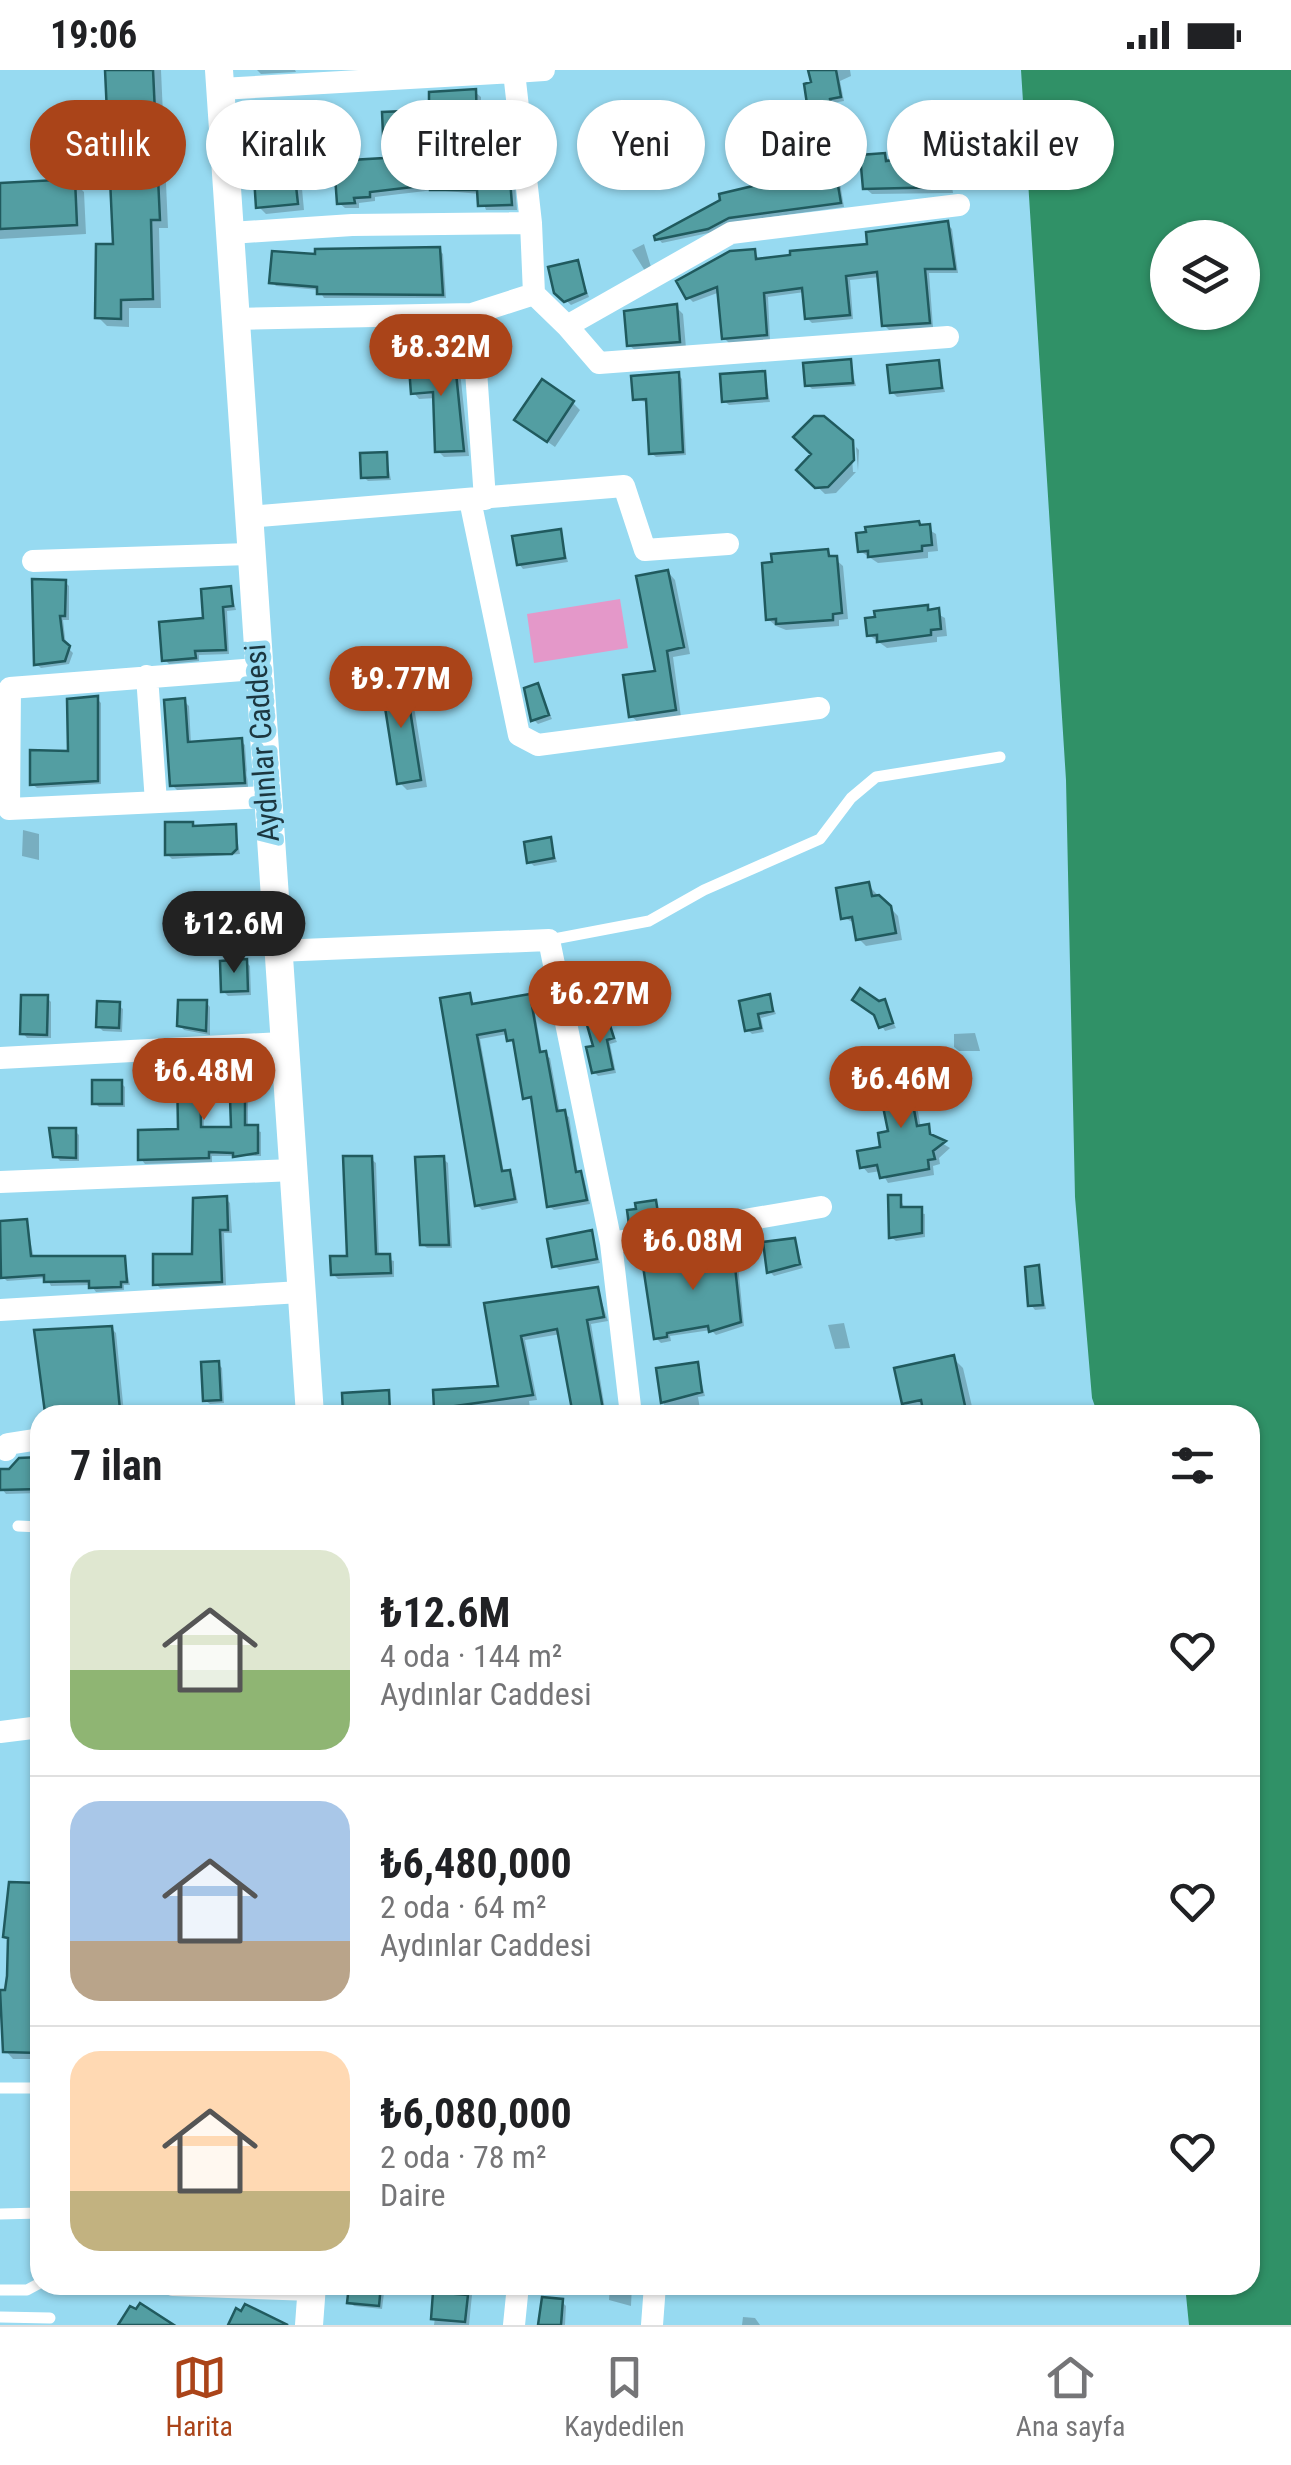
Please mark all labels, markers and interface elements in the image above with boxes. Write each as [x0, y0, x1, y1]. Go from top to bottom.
text: 19:06 [50, 13, 137, 57]
chip: Satılık [30, 100, 186, 190]
chip: Kiralık [206, 100, 361, 190]
chip: Filtreler [381, 100, 557, 190]
chip: Yeni [577, 100, 705, 190]
chip: Daire [725, 100, 867, 190]
chip: Müstakil ev [887, 100, 1114, 190]
map controls [1150, 220, 1260, 330]
button: layers [1150, 220, 1260, 330]
pin: ₺8.32M [360, 314, 522, 399]
text: ₺8.32M [391, 327, 491, 365]
street label: Aydınlar Caddesi [237, 643, 286, 843]
pin: ₺9.77M [320, 646, 482, 731]
text: ₺9.77M [351, 659, 451, 697]
pin: ₺12.6M [153, 891, 315, 976]
text: ₺12.6M [184, 904, 284, 942]
pin: ₺6.27M [519, 961, 681, 1046]
text: ₺6.27M [550, 974, 650, 1012]
pin: ₺6.48M [123, 1038, 285, 1123]
pin: ₺6.46M [820, 1046, 982, 1131]
text: ₺6.48M [154, 1051, 254, 1089]
text: ₺6.46M [851, 1059, 951, 1097]
pin: ₺6.08M [612, 1208, 774, 1293]
text: ₺6.08M [643, 1221, 743, 1259]
icon: filters [1165, 1438, 1220, 1493]
text: 7 ilan [70, 1441, 163, 1490]
text: ₺12.6M [380, 1588, 510, 1637]
icon: home [150, 1590, 270, 1710]
icon: heart [1165, 1623, 1220, 1678]
text: 4 oda · 144 m² [380, 1637, 562, 1675]
text: Aydınlar Caddesi [380, 1675, 592, 1713]
text: ₺6,480,000 [380, 1839, 572, 1888]
icon: home [150, 1841, 270, 1961]
icon: heart [1165, 1874, 1220, 1929]
text: 2 oda · 64 m² [380, 1888, 546, 1926]
text: Aydınlar Caddesi [380, 1926, 592, 1964]
text: ₺6,080,000 [380, 2089, 572, 2138]
icon: home [150, 2091, 270, 2211]
icon: heart [1165, 2124, 1220, 2179]
text: 2 oda · 78 m² [380, 2138, 546, 2176]
text: Daire [380, 2176, 445, 2214]
tab: Harita [166, 2350, 233, 2443]
tab: Kaydedilen [564, 2350, 685, 2443]
tab: Ana sayfa [1016, 2350, 1125, 2443]

